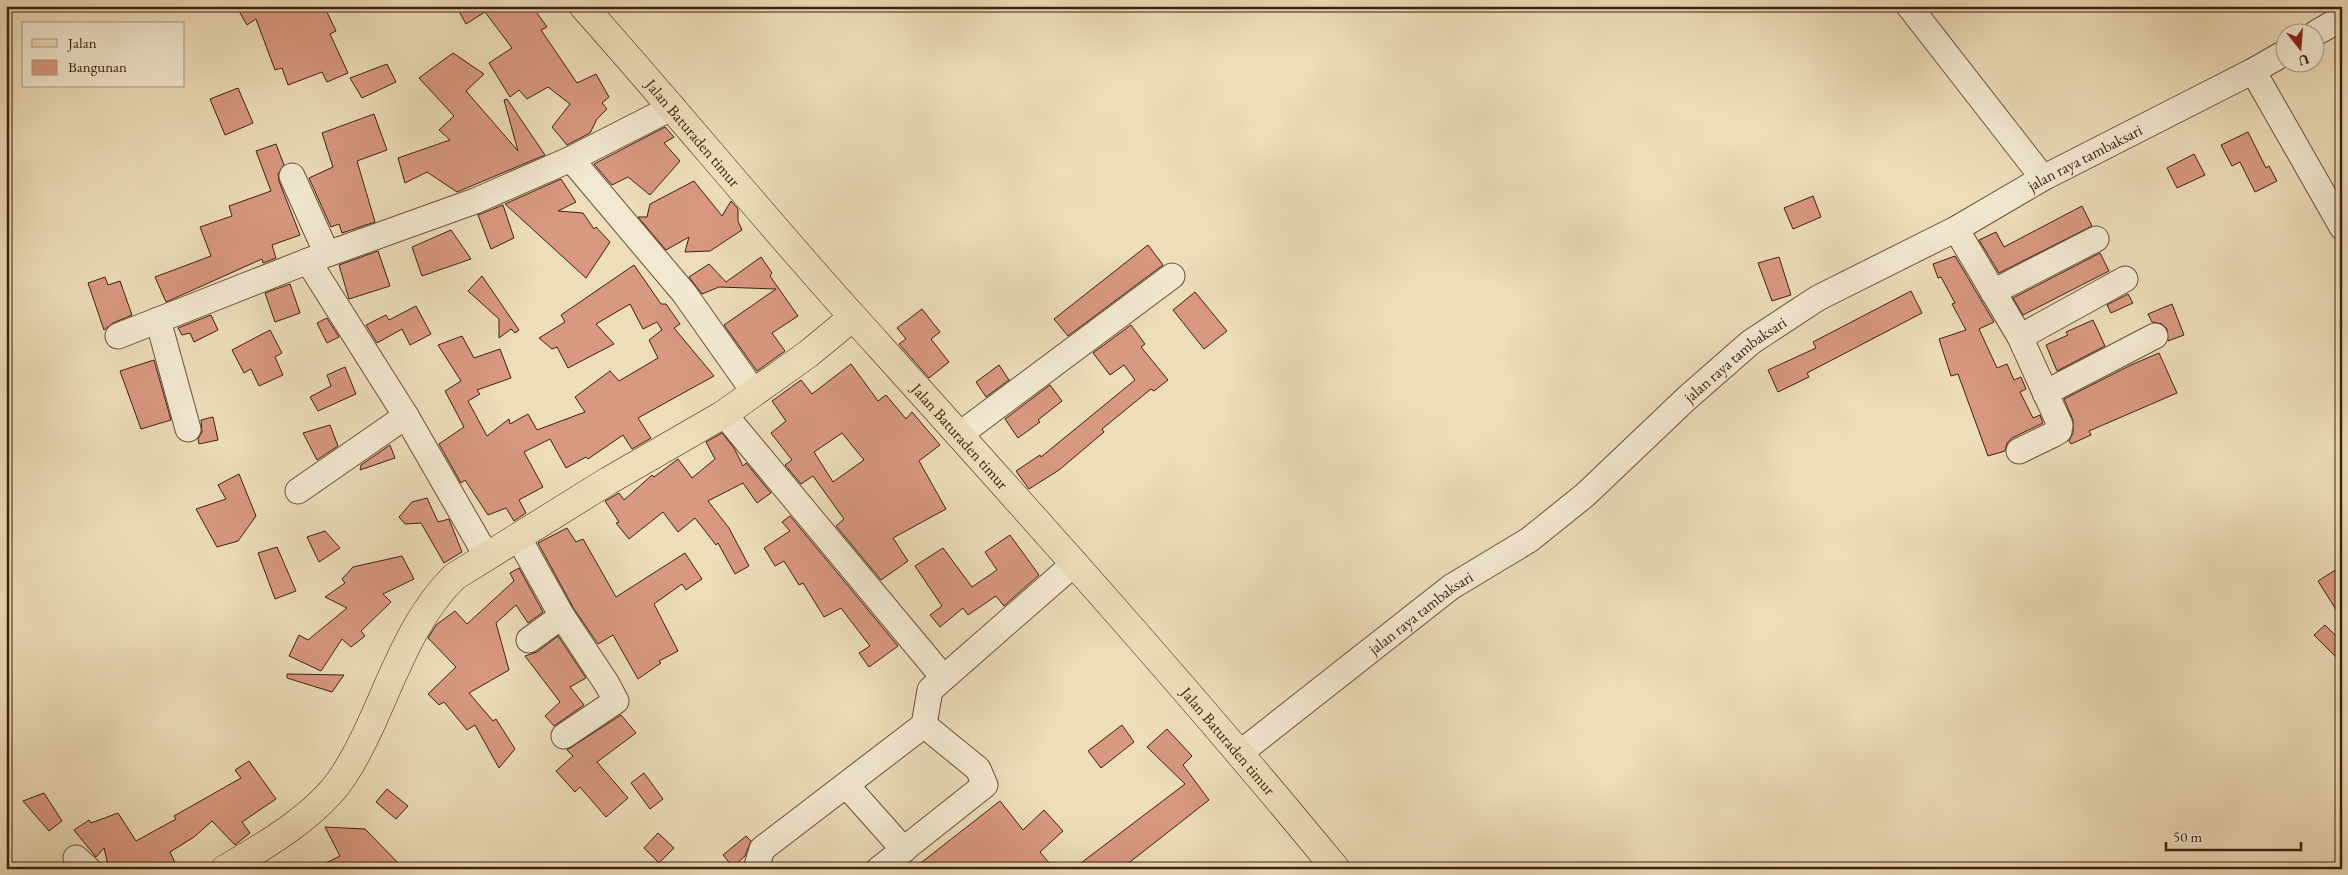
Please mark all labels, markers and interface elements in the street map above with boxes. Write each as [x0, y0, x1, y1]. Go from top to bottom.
legend [22, 22, 185, 88]
north arrow [2276, 22, 2326, 72]
text: Jalan [66, 33, 97, 52]
text: U [2296, 50, 2311, 71]
text: Bangunan [68, 57, 127, 76]
street label: Jalan Baturaden timur [640, 73, 746, 192]
street label: jalan raya tambaksari [2022, 119, 2146, 196]
street label: jalan raya tambaksari [1678, 311, 1790, 407]
street label: Jalan Baturaden timur [906, 377, 1014, 494]
street label: jalan raya tambaksari [1363, 566, 1477, 659]
street label: Jalan Baturaden timur [1175, 681, 1281, 800]
scale bar [2166, 820, 2300, 852]
text: 50 m [2173, 827, 2202, 846]

